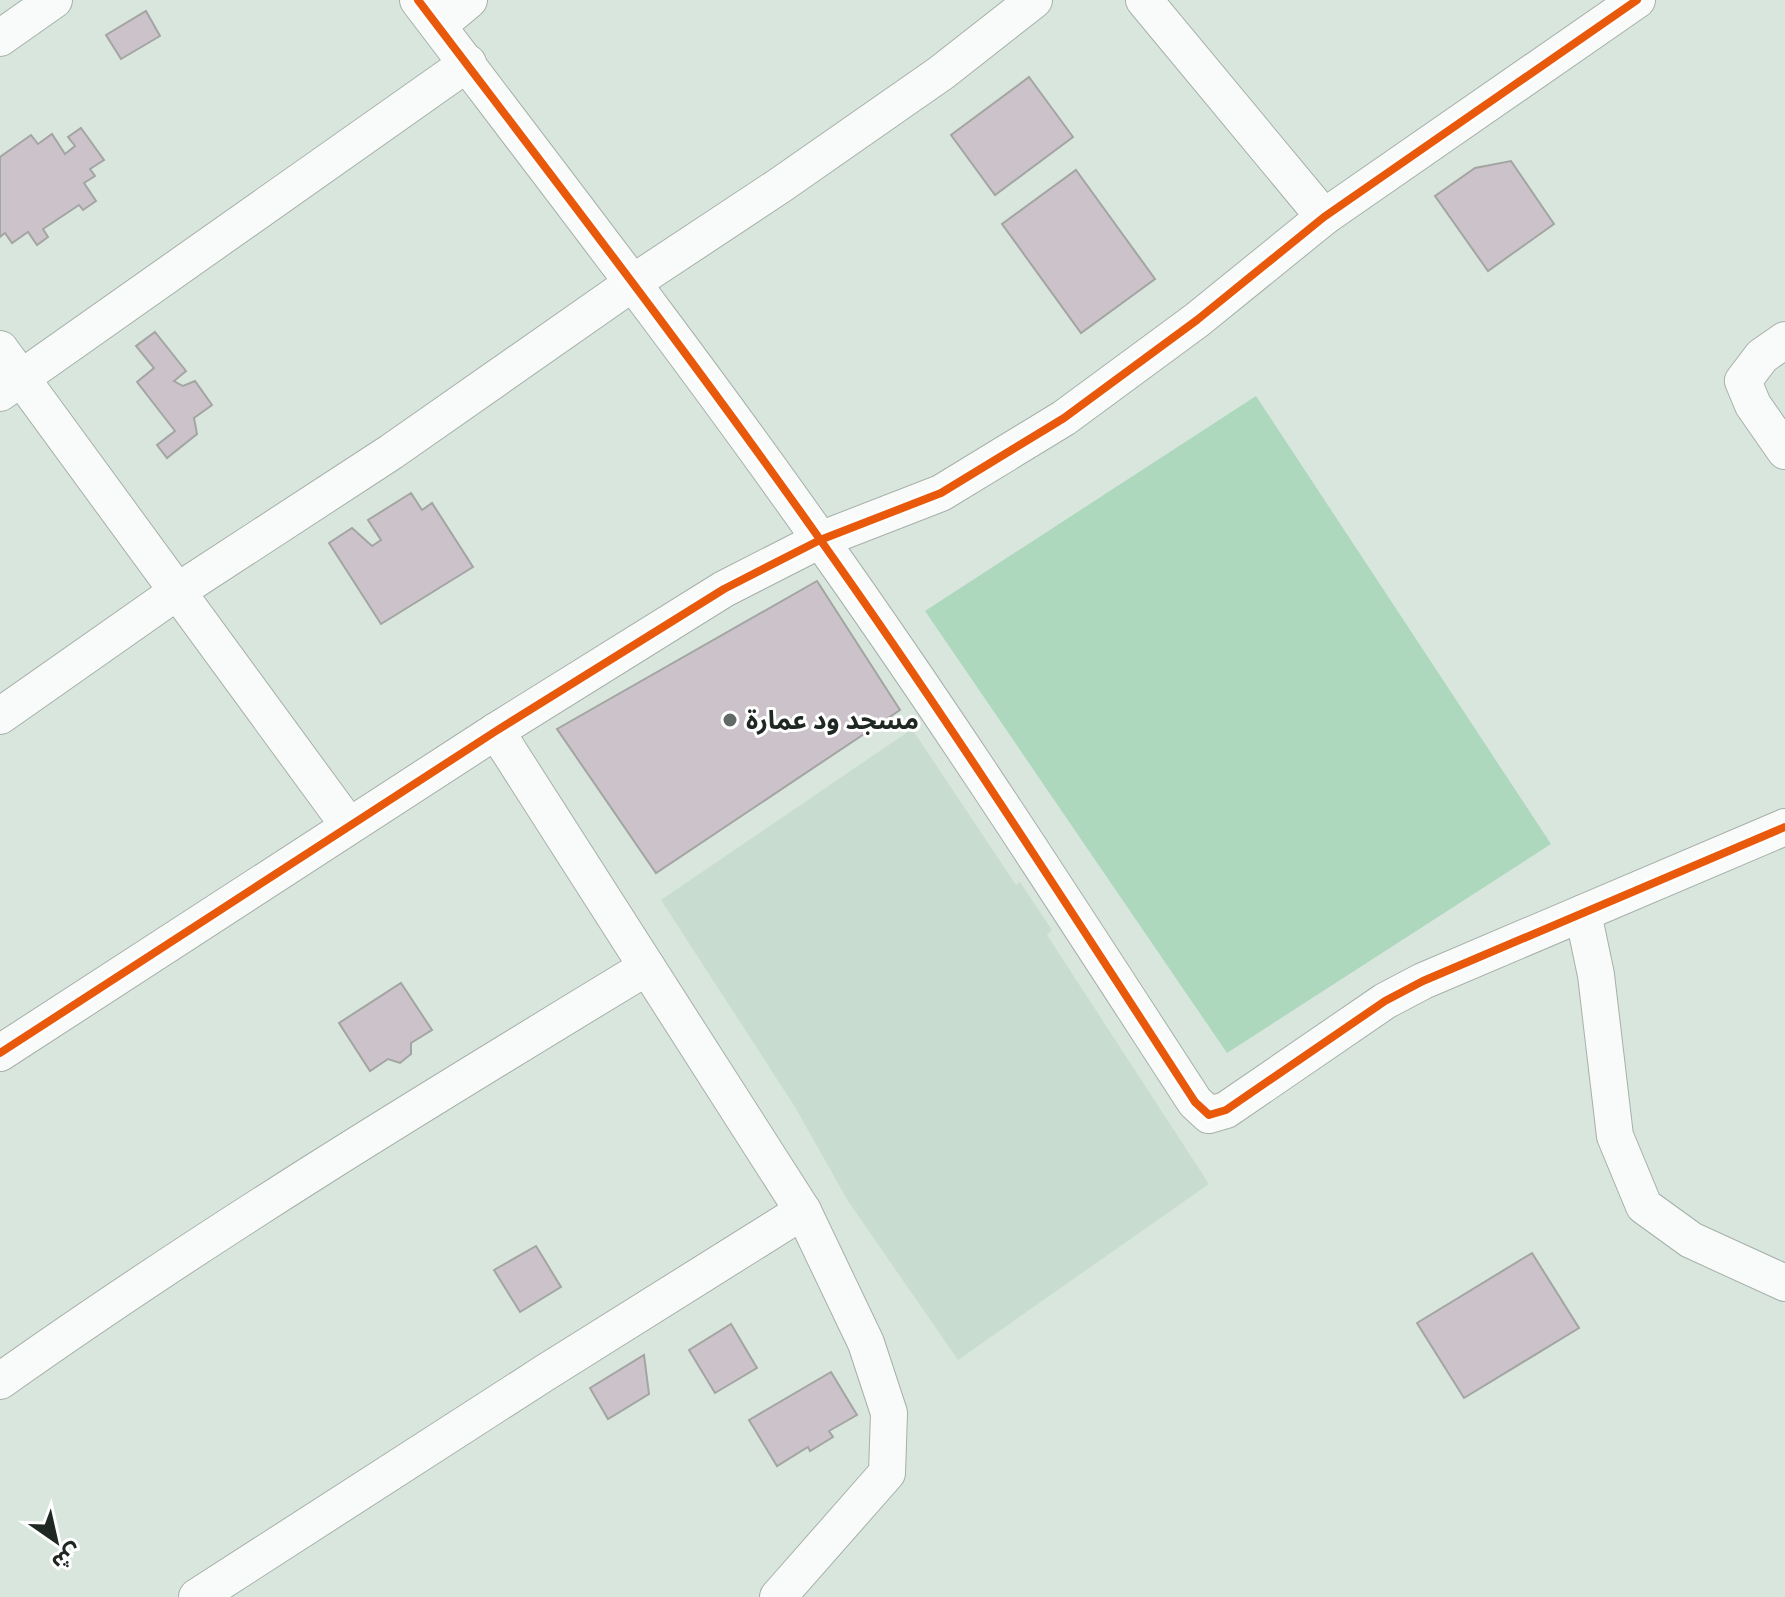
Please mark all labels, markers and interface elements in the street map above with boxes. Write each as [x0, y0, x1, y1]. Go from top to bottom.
place label: مسجد ود عمارة [746, 703, 919, 736]
marker: مسجد ود عمارة [721, 711, 739, 729]
north arrow [16, 1501, 96, 1581]
text: ش [47, 1538, 88, 1578]

